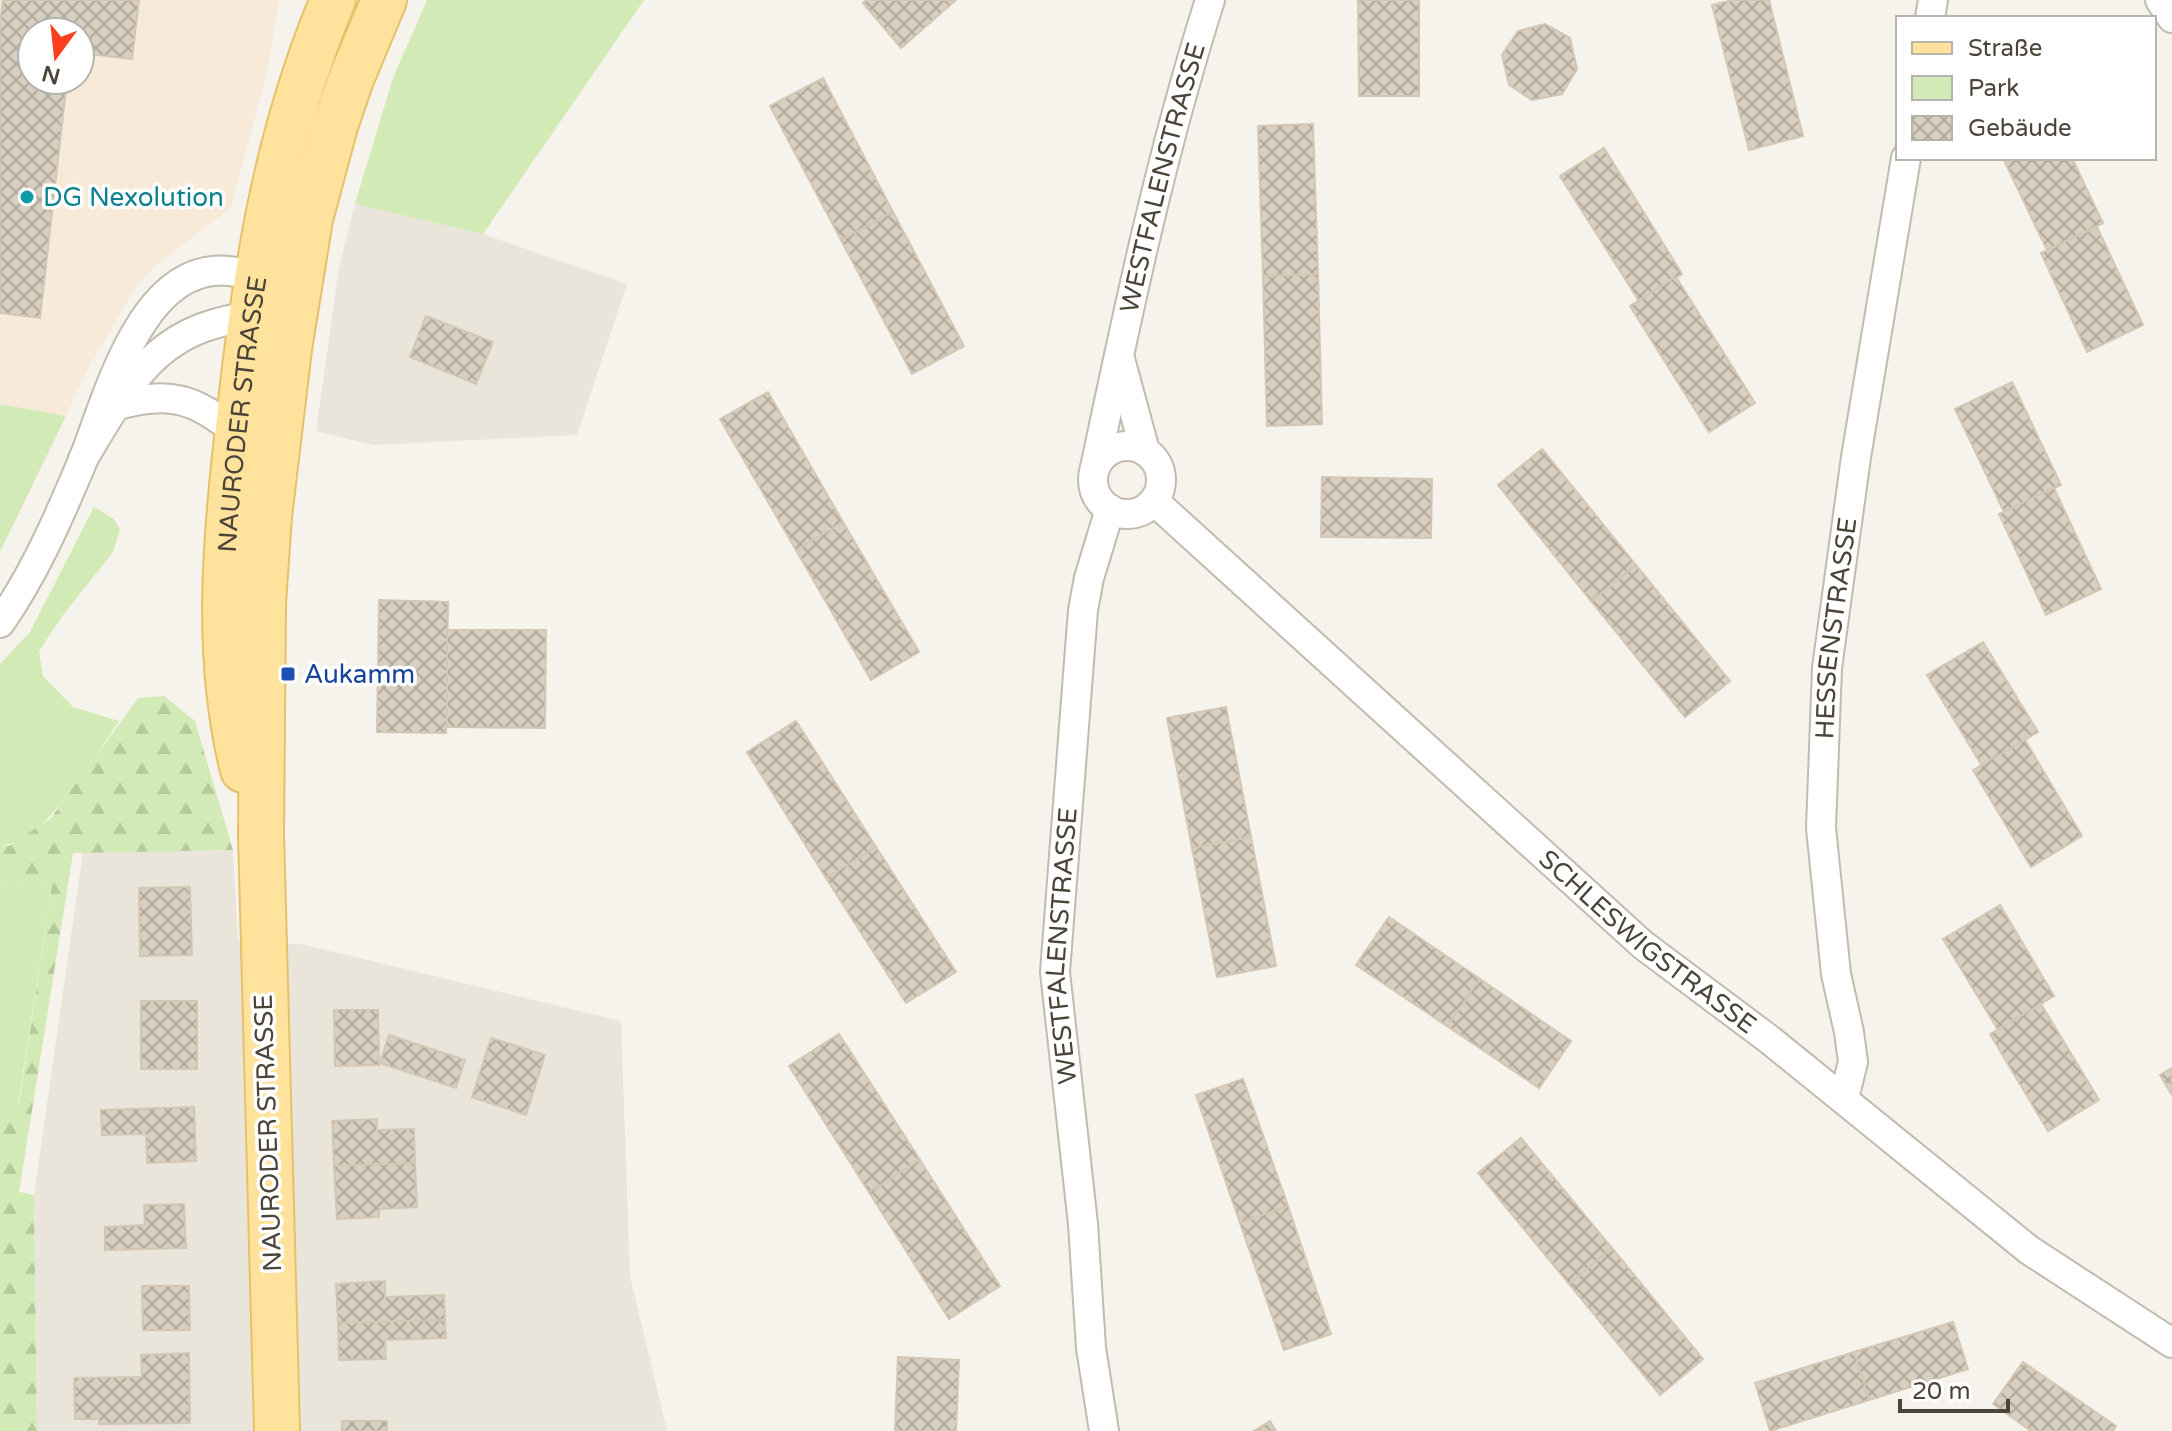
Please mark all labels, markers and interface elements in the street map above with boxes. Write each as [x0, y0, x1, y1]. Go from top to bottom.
north arrow [16, 16, 96, 96]
legend [1896, 16, 2156, 160]
text: Straße [1968, 34, 2042, 63]
street label: WESTFALENSTRASSE [1113, 39, 1212, 316]
text: N [39, 60, 63, 89]
text: Park [1968, 74, 2019, 103]
text: Gebäude [1968, 114, 2072, 143]
place label: DG Nexolution [43, 182, 224, 213]
marker: DG Nexolution [18, 188, 36, 206]
street label: NAURODER STRASSE [211, 274, 273, 553]
street label: HESSENSTRASSE [1809, 515, 1863, 740]
place label: Aukamm [304, 659, 415, 690]
marker: Aukamm [279, 665, 297, 683]
street label: WESTFALENSTRASSE [1039, 806, 1083, 1086]
street label: SCHLESWIGSTRASSE [1533, 843, 1762, 1040]
street label: NAURODER STRASSE [248, 994, 288, 1272]
scale bar [1900, 1363, 2008, 1413]
text: 20 m [1912, 1377, 1970, 1406]

